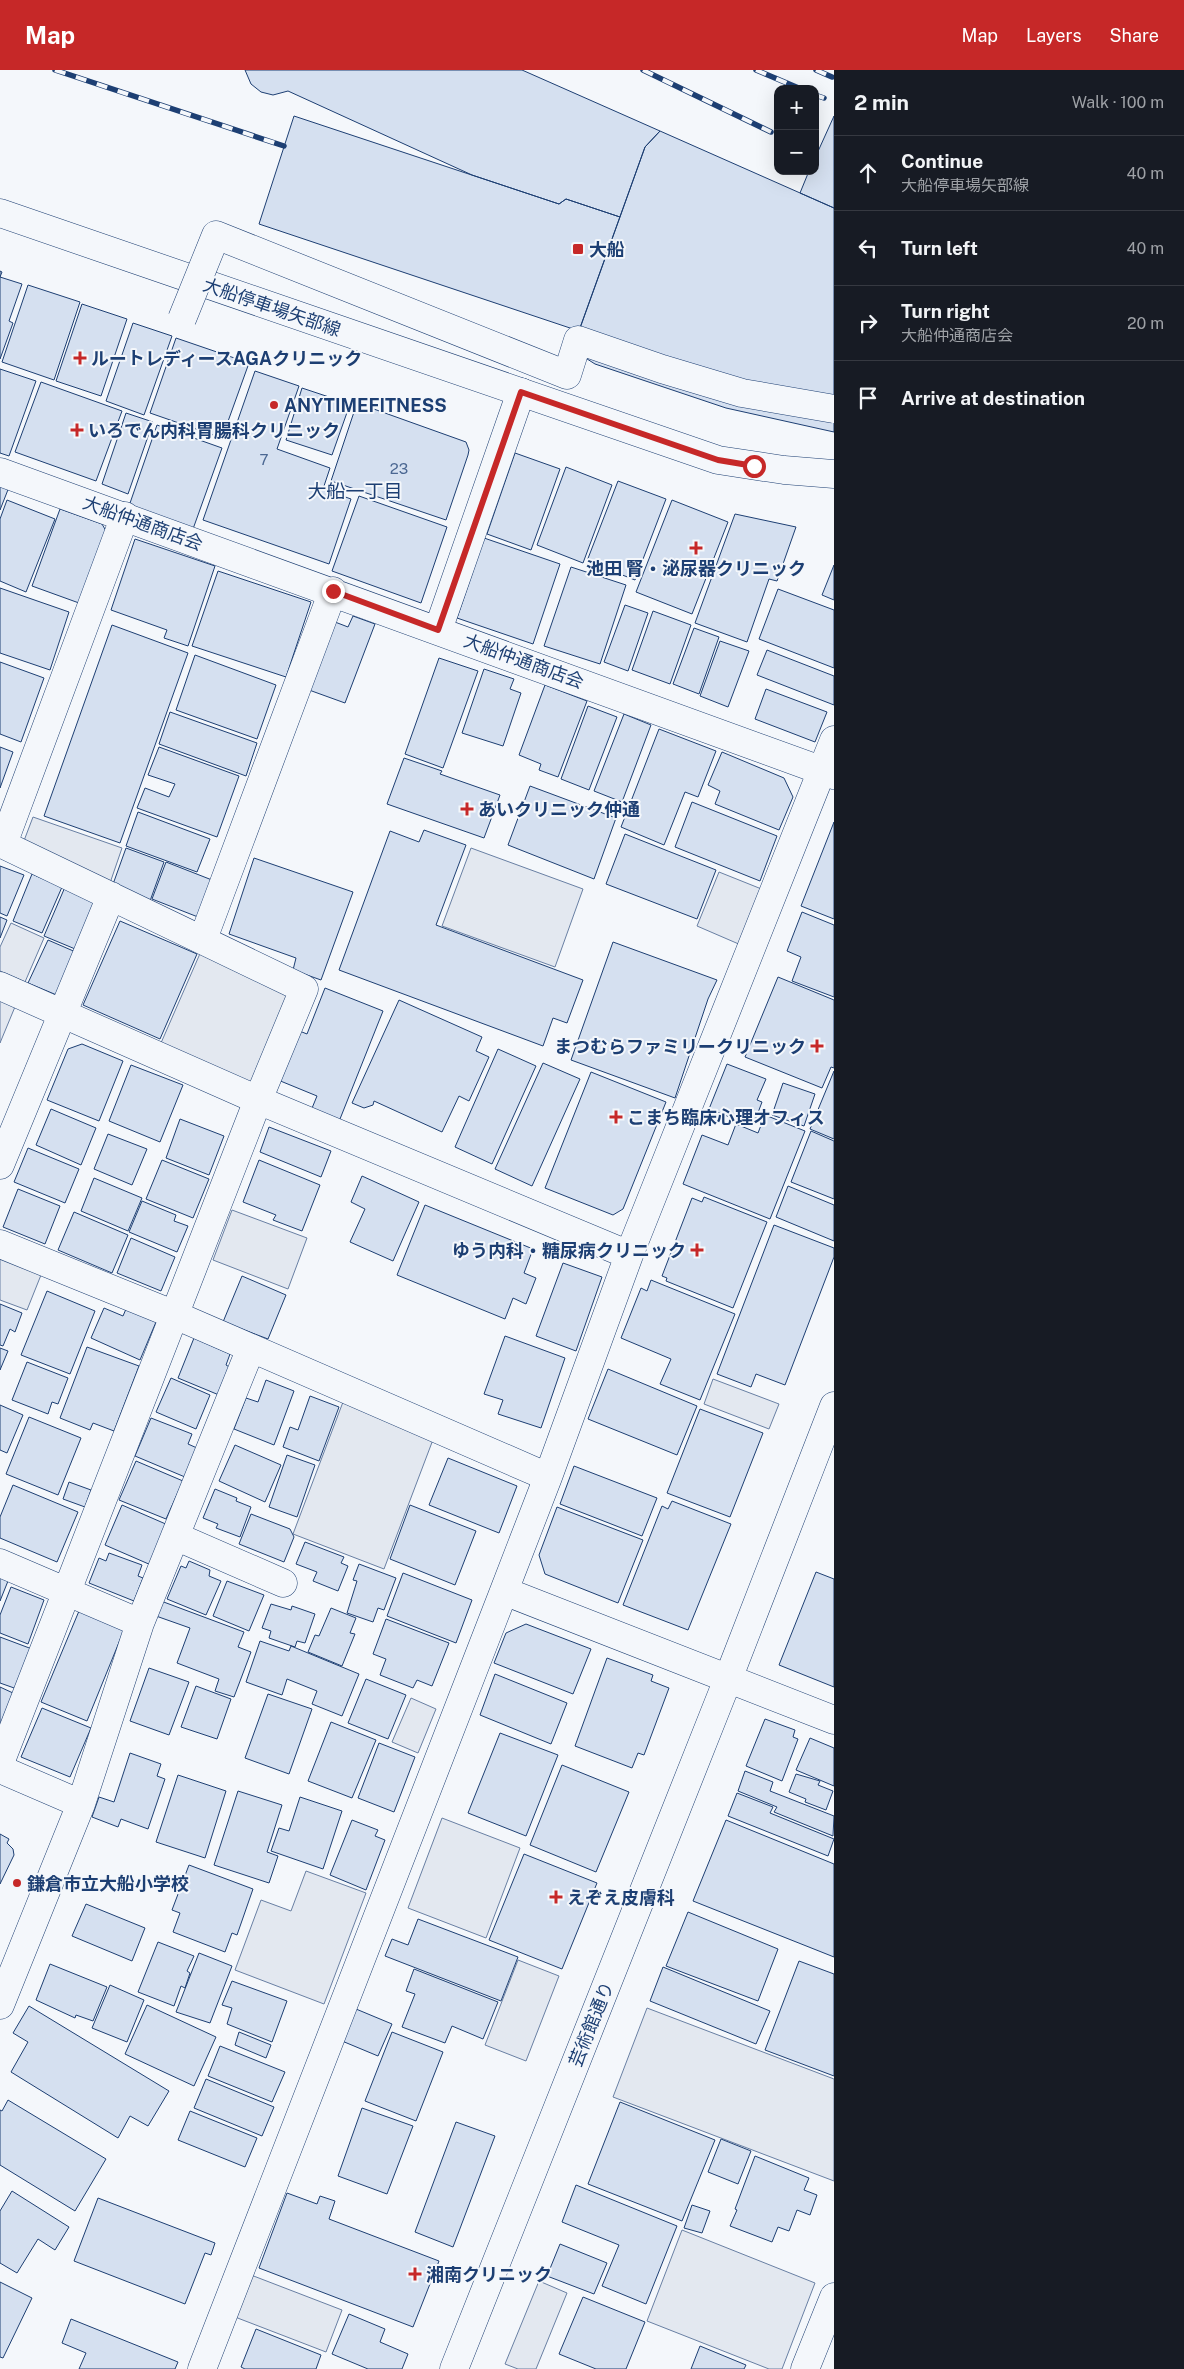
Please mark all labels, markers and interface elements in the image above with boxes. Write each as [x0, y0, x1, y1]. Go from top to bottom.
text: Map [25, 21, 75, 49]
text: Map [962, 25, 998, 46]
text: Layers [1026, 25, 1082, 46]
text: Share [1110, 25, 1159, 46]
map controls [774, 85, 819, 175]
button: + [774, 85, 819, 130]
text: 2 min [854, 90, 909, 115]
text: Walk · 100 m [1072, 93, 1164, 112]
button: − [774, 130, 819, 175]
text: Continue [901, 150, 983, 172]
icon: ahead [854, 159, 882, 187]
text: 40 m [1126, 164, 1164, 183]
text: 大船停車場矢部線 [901, 176, 1029, 195]
icon: left [854, 234, 882, 262]
text: Turn left [901, 237, 978, 259]
place label: 大船 [589, 239, 625, 260]
text: 40 m [1126, 239, 1164, 258]
marker: 大船 [571, 242, 585, 256]
street label: 大船停車場矢部線 [201, 274, 343, 340]
text: Turn right [901, 300, 990, 322]
icon: right [854, 309, 882, 337]
text: 20 m [1127, 314, 1164, 333]
text: 大船仲通商店会 [901, 326, 1013, 345]
place label: ルートレディースAGAクリニック [91, 348, 362, 369]
marker: ルートレディースAGAクリニック [73, 351, 87, 365]
icon: arrive [854, 384, 882, 412]
text: Arrive at destination [901, 387, 1085, 409]
place label: ANYTIMEFITNESS [284, 395, 447, 416]
marker: ANYTIMEFITNESS [268, 399, 280, 411]
place label: いろでん内科胃腸科クリニック [88, 420, 340, 441]
marker: いろでん内科胃腸科クリニック [70, 423, 84, 437]
house number: 7 [259, 451, 269, 468]
route start [743, 455, 766, 478]
house number: 23 [390, 460, 408, 477]
district label: 大船一丁目 [307, 480, 403, 502]
street label: 大船仲通商店会 [80, 492, 206, 554]
marker: 池田 腎・泌尿器クリニック [689, 541, 703, 555]
place label: 池田 腎・泌尿器クリニック [586, 558, 806, 579]
route end [322, 580, 345, 603]
street label: 大船仲通商店会 [461, 630, 587, 692]
place label: あいクリニック仲通 [478, 799, 640, 820]
marker: あいクリニック仲通 [460, 802, 474, 816]
place label: まつむらファミリークリニック [554, 1036, 806, 1057]
marker: まつむらファミリークリニック [810, 1039, 824, 1053]
place label: こまち臨床心理オフィス [627, 1107, 825, 1128]
marker: こまち臨床心理オフィス [609, 1110, 623, 1124]
place label: ゆう内科・糖尿病クリニック [452, 1240, 686, 1261]
marker: ゆう内科・糖尿病クリニック [690, 1243, 704, 1257]
place label: 鎌倉市立大船小学校 [27, 1873, 189, 1894]
marker: 鎌倉市立大船小学校 [11, 1877, 23, 1889]
place label: えぞえ皮膚科 [567, 1887, 675, 1908]
marker: えぞえ皮膚科 [549, 1890, 563, 1904]
street label: 芸術館通り [564, 1978, 618, 2070]
place label: 湘南クリニック [426, 2264, 552, 2285]
marker: 湘南クリニック [408, 2267, 422, 2281]

